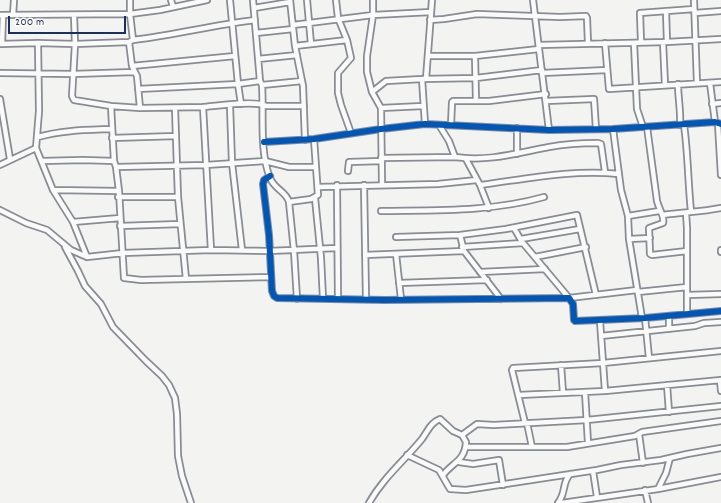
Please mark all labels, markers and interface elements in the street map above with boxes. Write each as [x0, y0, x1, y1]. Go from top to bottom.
scale bar [10, 8, 128, 34]
text: 200 m [15, 14, 44, 31]

